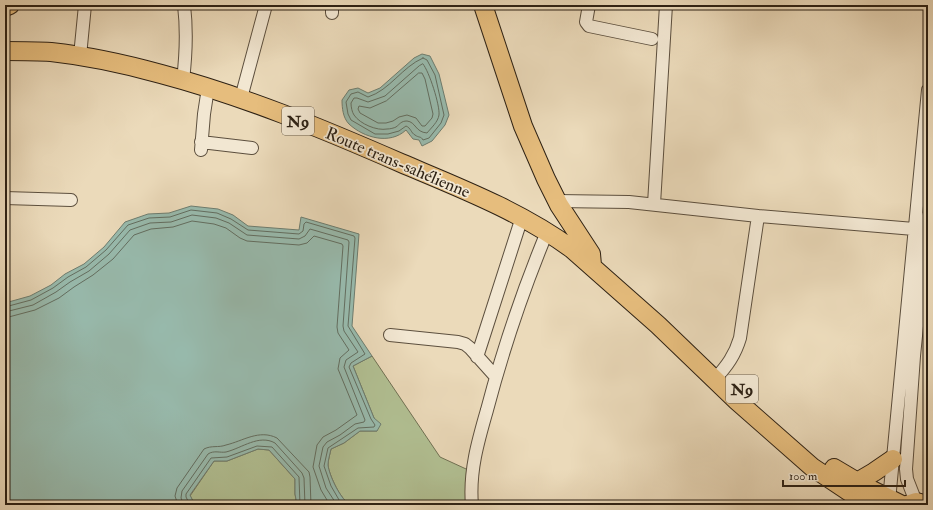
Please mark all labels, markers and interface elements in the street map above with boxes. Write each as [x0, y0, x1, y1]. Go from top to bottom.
road number: N9 [282, 107, 314, 135]
street label: Route trans-sahélienne [322, 122, 473, 202]
road number: N9 [726, 375, 758, 403]
scale bar [783, 462, 905, 488]
text: 100 m [789, 469, 818, 484]

